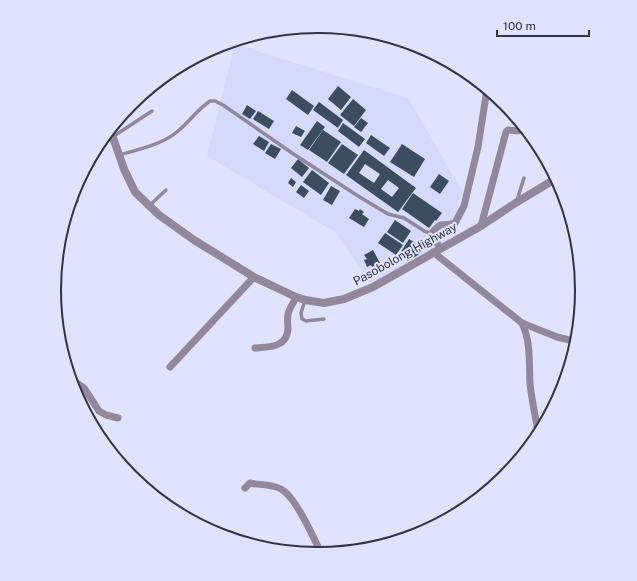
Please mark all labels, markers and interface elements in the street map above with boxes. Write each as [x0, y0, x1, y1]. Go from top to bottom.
scale bar [497, 12, 589, 38]
text: 100 m [503, 19, 536, 33]
street label: Pasobolong Highway [351, 219, 460, 288]

